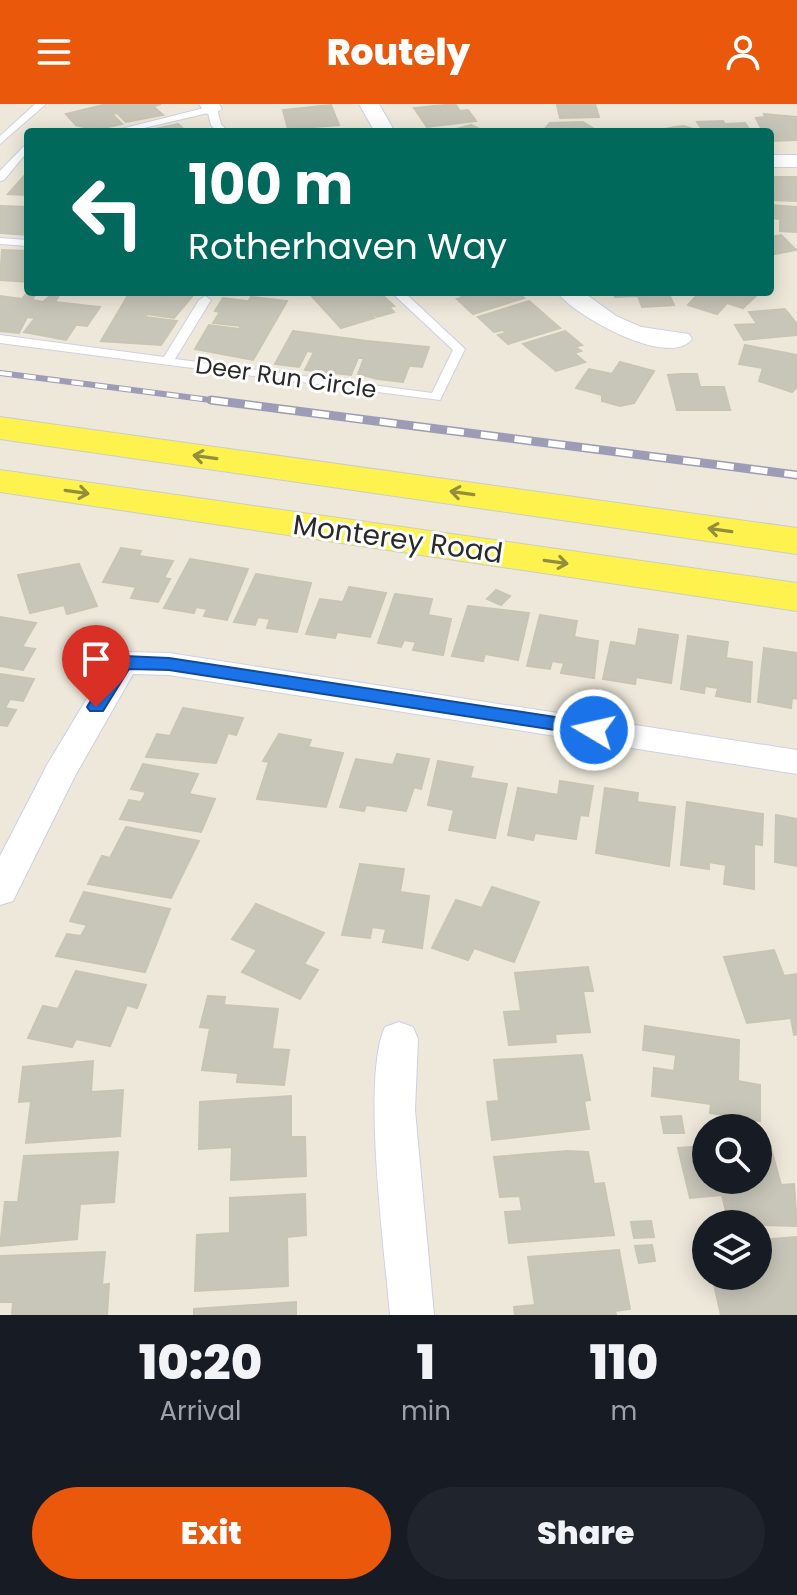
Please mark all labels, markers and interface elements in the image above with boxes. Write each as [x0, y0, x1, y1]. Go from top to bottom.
text: Routely [327, 27, 470, 78]
icon: menu [32, 30, 76, 74]
icon: person [721, 30, 765, 74]
text: 100 m [188, 145, 353, 224]
icon: left [56, 160, 160, 264]
text: Rotherhaven Way [188, 221, 507, 272]
street label: Deer Run Circle [193, 348, 379, 406]
one-way arrow [193, 449, 218, 464]
one-way arrow [64, 485, 89, 500]
one-way arrow [450, 486, 476, 501]
street label: Monterey Road [291, 505, 505, 573]
one-way arrow [708, 522, 733, 537]
one-way arrow [543, 555, 568, 570]
pin [62, 625, 130, 707]
icon: arrive [74, 637, 118, 681]
position arrow [552, 688, 636, 772]
map controls [692, 1114, 772, 1290]
button: search [692, 1114, 772, 1194]
button: layers [692, 1210, 772, 1290]
text: 10:20 [139, 1329, 262, 1396]
text: 1 [417, 1329, 435, 1396]
text: 110 [590, 1329, 658, 1396]
text: Arrival [160, 1393, 241, 1429]
text: min [401, 1393, 451, 1429]
text: m [611, 1393, 637, 1429]
button: Exit [32, 1487, 391, 1579]
button: Share [407, 1487, 765, 1579]

